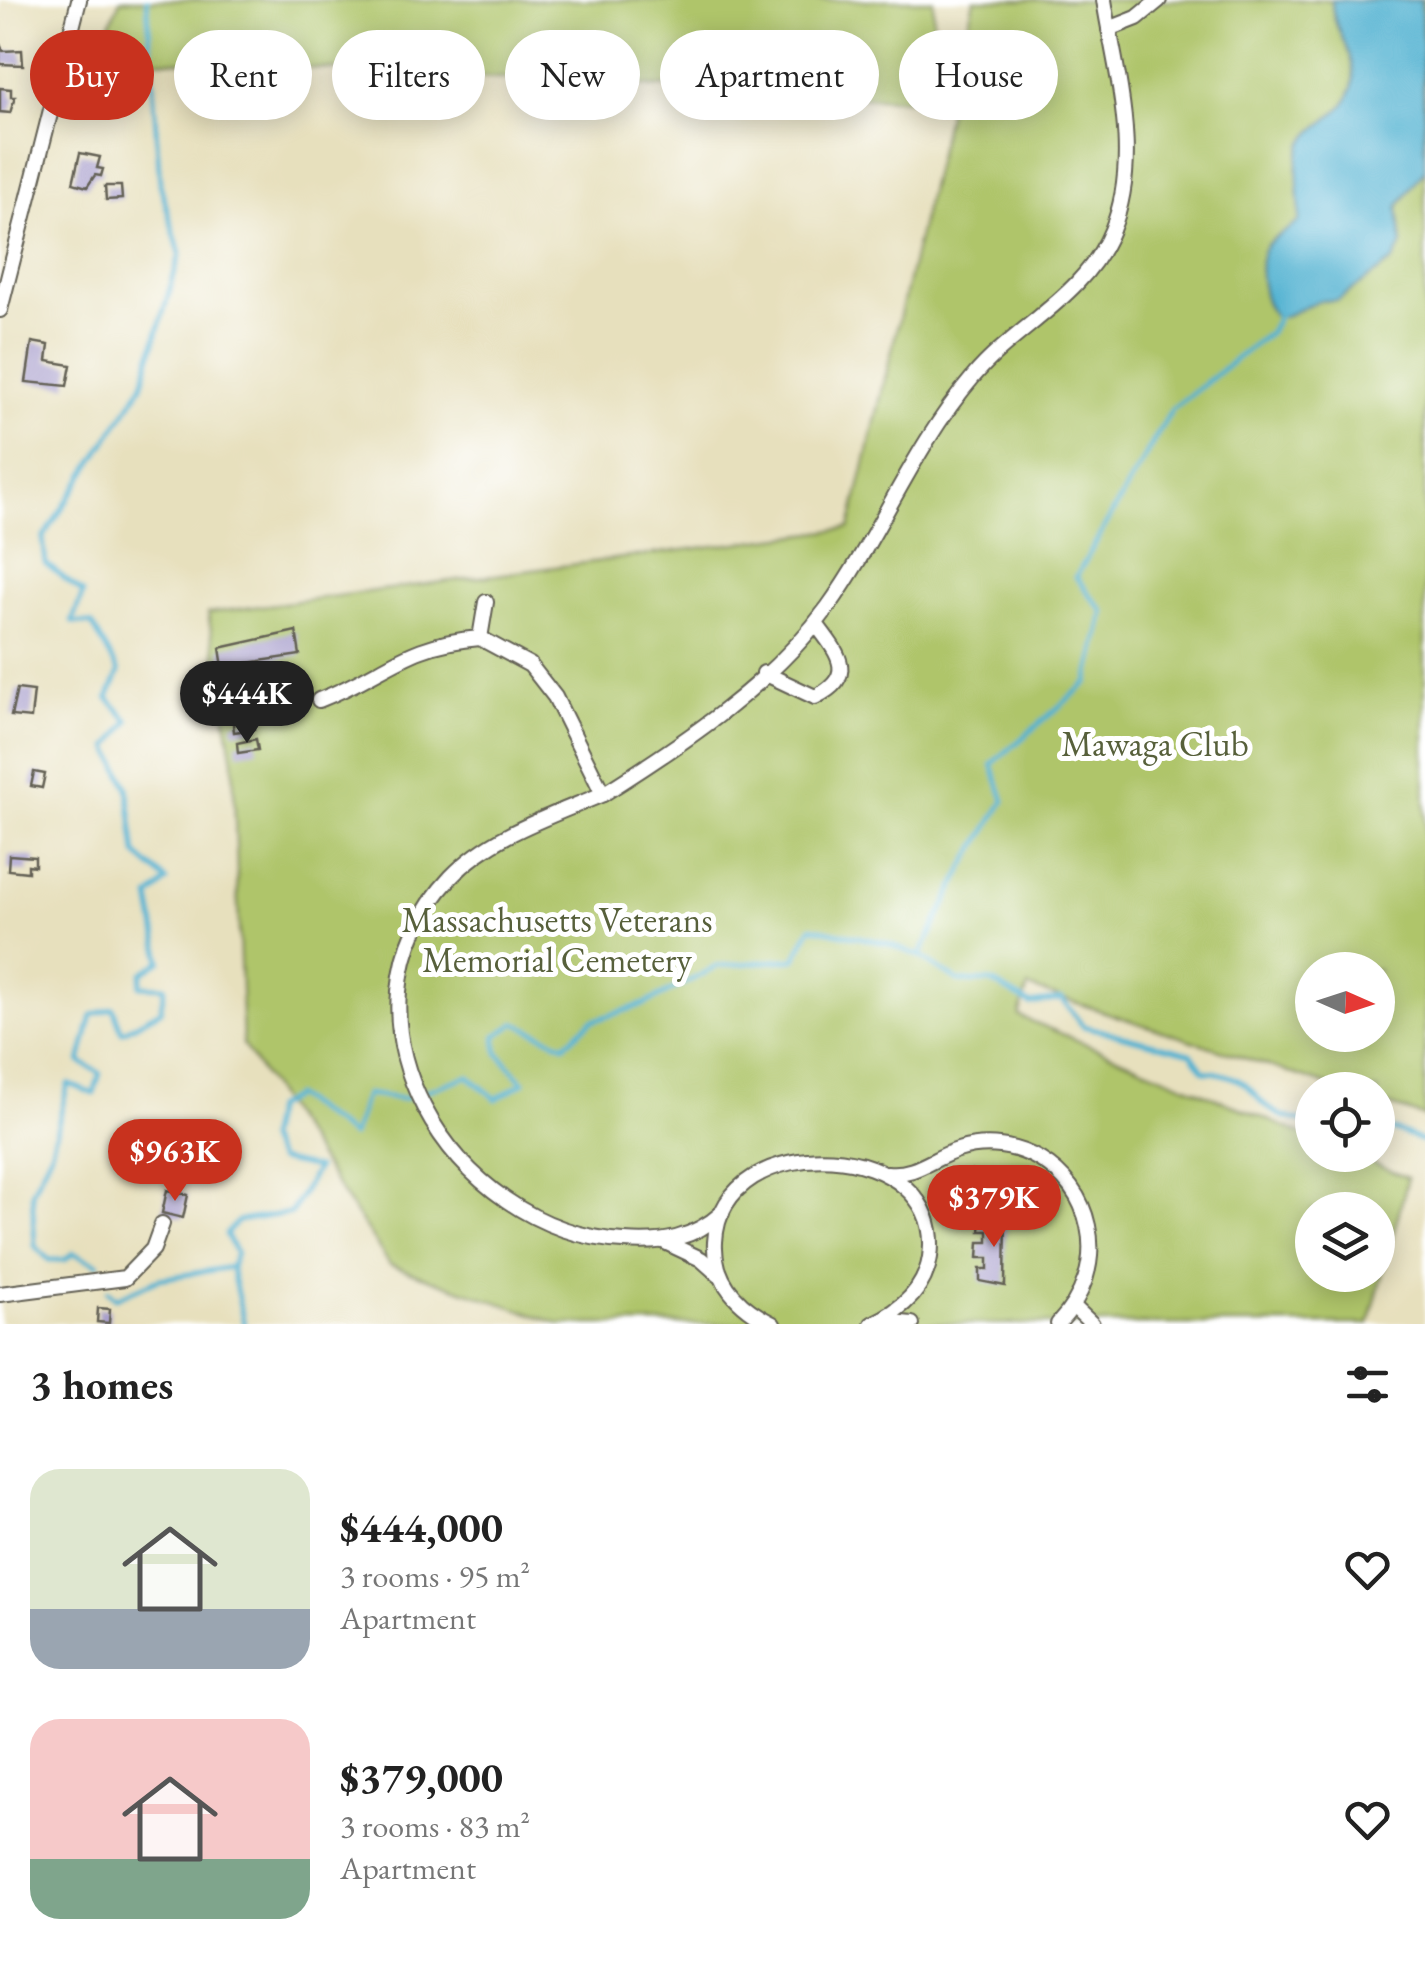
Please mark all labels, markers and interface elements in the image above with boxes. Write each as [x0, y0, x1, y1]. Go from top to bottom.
chip: Buy [30, 30, 154, 120]
chip: Rent [174, 30, 312, 120]
chip: Filters [332, 30, 485, 120]
chip: New [505, 30, 640, 120]
chip: Apartment [660, 30, 879, 120]
chip: House [899, 30, 1058, 120]
pin: $444K [177, 661, 317, 746]
text: $444K [202, 672, 292, 714]
park label: Mawaga Club [1061, 721, 1249, 766]
park label: Massachusetts Veterans Memorial Cemetery [401, 897, 713, 982]
north arrow [1295, 952, 1395, 1052]
map controls [1295, 952, 1395, 1292]
button: locate [1295, 1072, 1395, 1172]
pin: $963K [105, 1119, 245, 1204]
text: $963K [130, 1130, 220, 1172]
pin: $379K [924, 1165, 1064, 1250]
text: $379K [949, 1176, 1039, 1218]
button: layers [1295, 1192, 1395, 1292]
text: 3 homes [30, 1357, 173, 1412]
icon: filters [1340, 1357, 1395, 1412]
text: $444,000 [340, 1500, 503, 1555]
icon: home [110, 1509, 230, 1629]
icon: heart [1340, 1542, 1395, 1597]
text: 3 rooms · 95 m² [340, 1555, 530, 1597]
text: Apartment [340, 1597, 476, 1639]
text: $379,000 [340, 1750, 503, 1805]
icon: home [110, 1759, 230, 1879]
icon: heart [1340, 1792, 1395, 1847]
text: 3 rooms · 83 m² [340, 1805, 530, 1847]
text: Apartment [340, 1847, 476, 1889]

